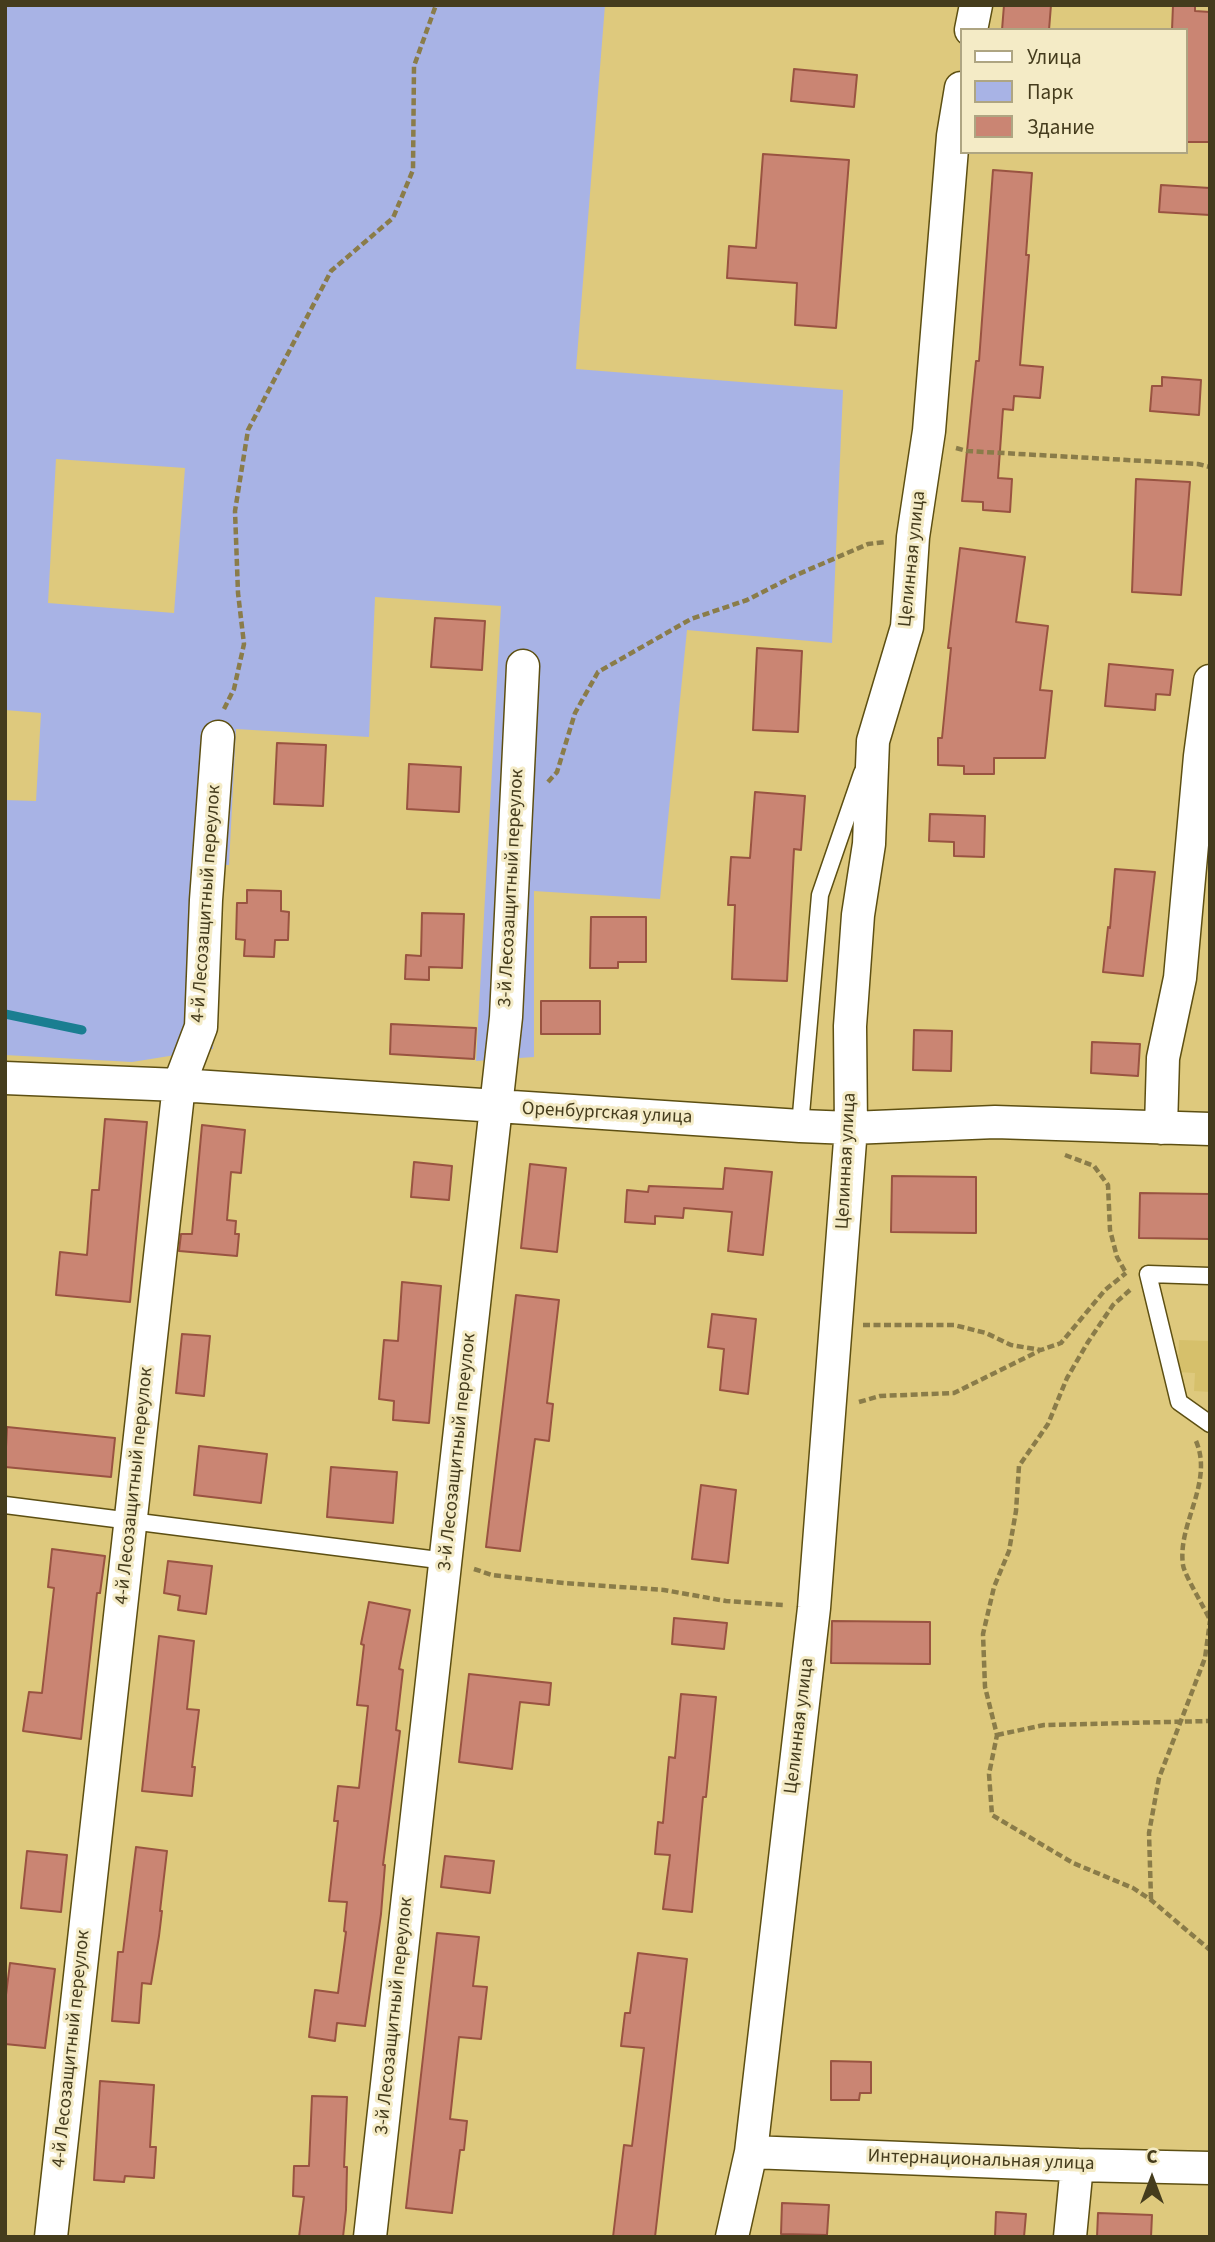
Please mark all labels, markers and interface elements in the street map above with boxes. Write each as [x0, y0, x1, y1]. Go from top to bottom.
legend [960, 28, 1187, 154]
text: Улица [1027, 42, 1082, 72]
text: Парк [1027, 77, 1073, 107]
text: Здание [1027, 112, 1095, 142]
street label: Целинная улица [895, 490, 931, 628]
street label: 3-й Лесозащитный переулок [494, 768, 530, 1008]
street label: 4-й Лесозащитный переулок [187, 784, 227, 1024]
street label: Целинная улица [832, 1092, 862, 1230]
street label: Оренбургская улица [521, 1098, 693, 1130]
street label: 3-й Лесозащитный переулок [434, 1332, 482, 1572]
street label: 4-й Лесозащитный переулок [111, 1366, 159, 1606]
street label: Целинная улица [780, 1657, 820, 1795]
street label: 3-й Лесозащитный переулок [371, 1896, 419, 2136]
street label: 4-й Лесозащитный переулок [48, 1929, 96, 2169]
north arrow [1117, 2144, 1187, 2214]
text: С [1146, 2144, 1158, 2171]
street label: Интернациональная улица [867, 2146, 1095, 2176]

